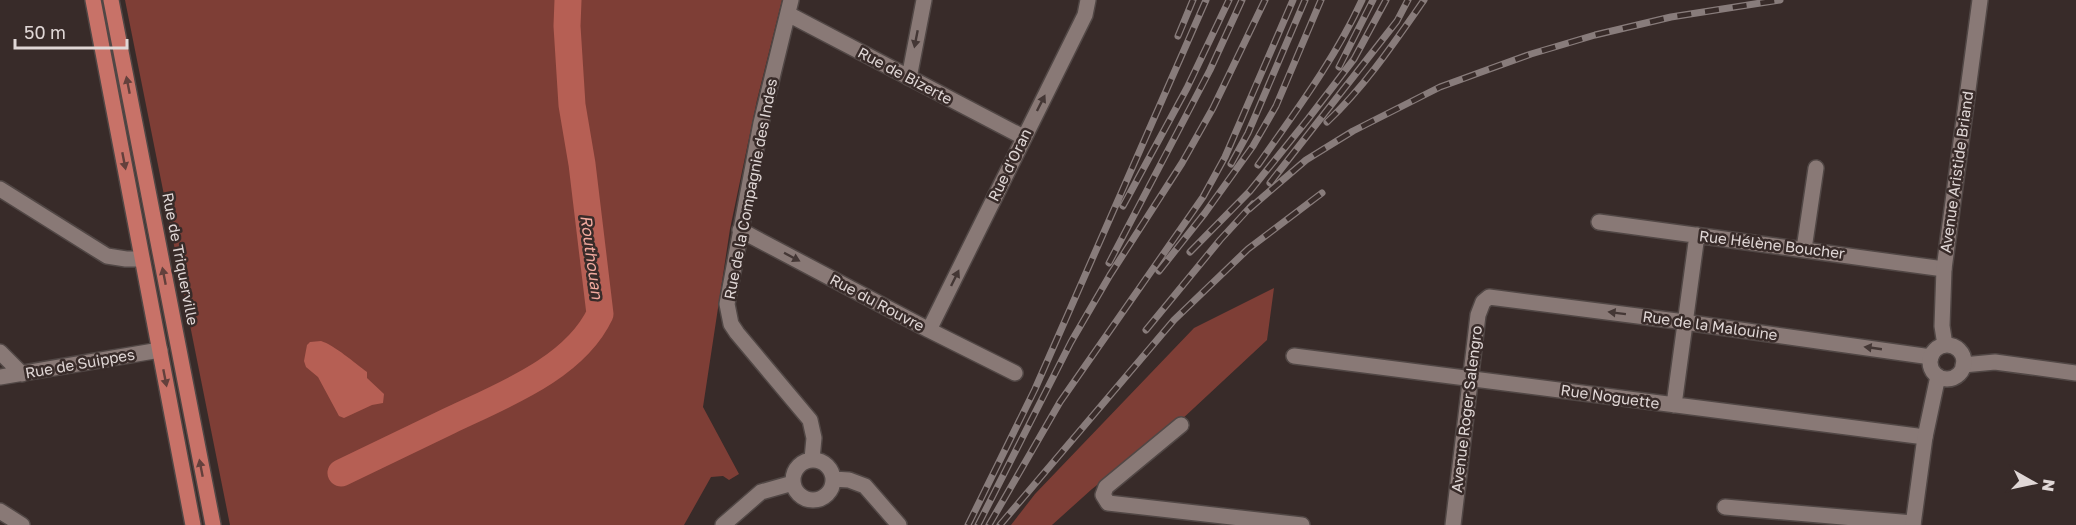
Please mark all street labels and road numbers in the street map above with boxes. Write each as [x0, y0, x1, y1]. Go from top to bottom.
street label: Rue de Bizerte [855, 43, 956, 108]
street label: Rue de la Compagnie des Indes [720, 77, 780, 301]
street label: Avenue Aristide Briand [1936, 90, 1976, 254]
street label: Rue d'Oran [984, 125, 1034, 204]
street label: Rue de Triquerville [159, 191, 203, 327]
street label: Rue Hélène Boucher [1698, 226, 1846, 262]
street label: Rue du Rouvre [827, 270, 928, 335]
street label: Rue de la Malouine [1641, 307, 1779, 343]
street label: Avenue Roger Salengro [1447, 324, 1485, 493]
street label: Rue de Suippes [24, 345, 136, 382]
street label: Rue Noguette [1560, 380, 1661, 412]

